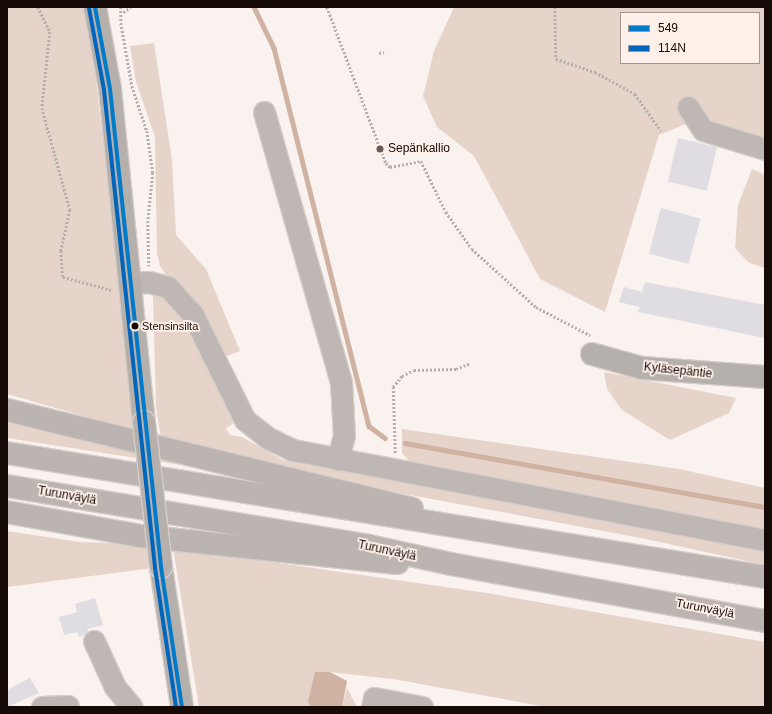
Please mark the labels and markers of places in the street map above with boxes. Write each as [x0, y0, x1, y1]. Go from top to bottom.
place label: Sepänkallio [388, 142, 450, 156]
marker: Sepänkallio [375, 144, 385, 154]
place label: Stensinsilta [142, 319, 198, 333]
marker: Stensinsilta [130, 321, 140, 331]

